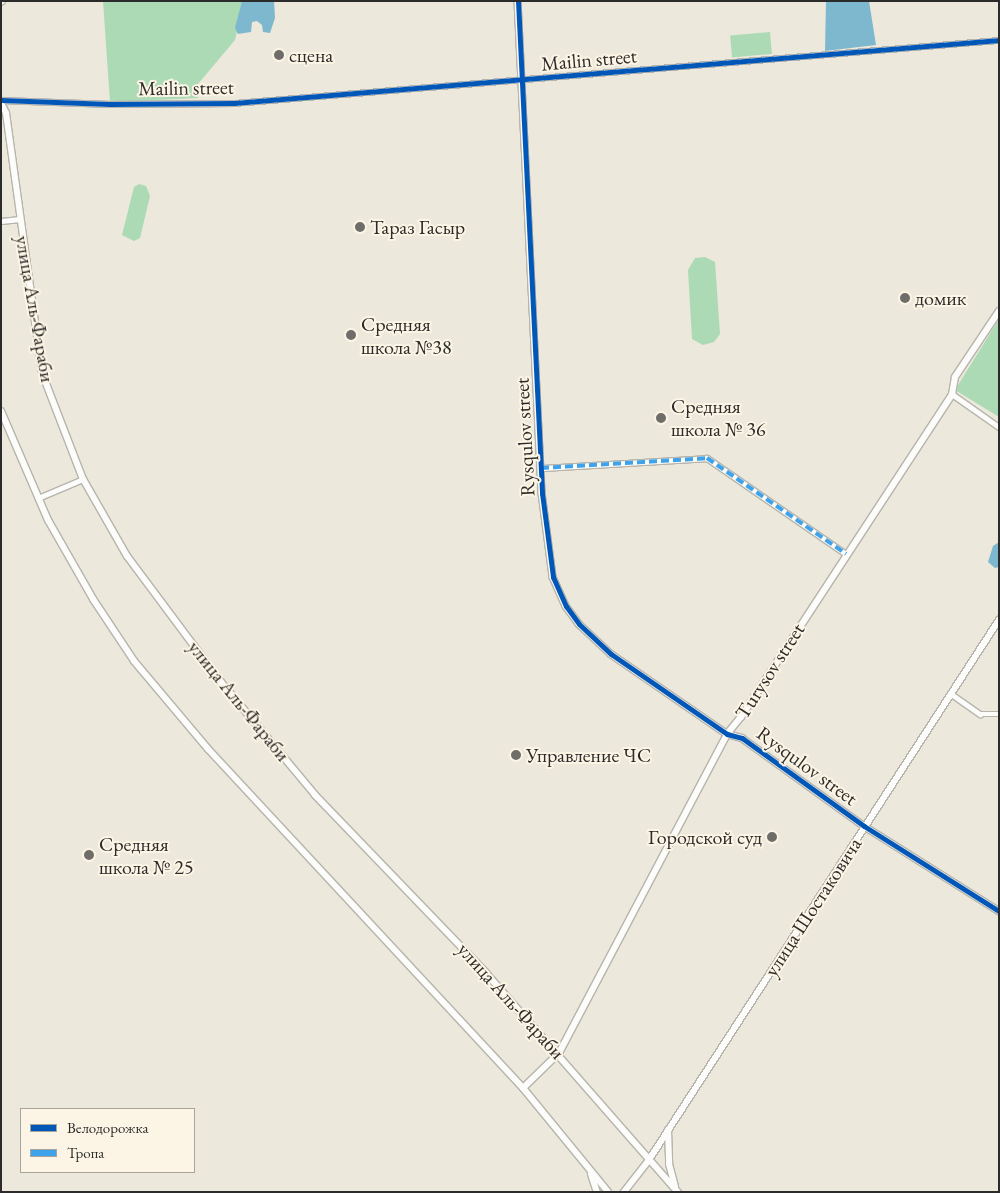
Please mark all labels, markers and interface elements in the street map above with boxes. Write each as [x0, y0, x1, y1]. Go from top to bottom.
place label: сцена [289, 43, 333, 67]
street label: Mailin street [540, 44, 638, 76]
marker: сцена [273, 49, 285, 61]
street label: Mailin street [138, 75, 234, 101]
place label: Тараз Гасыр [370, 215, 465, 239]
marker: Тараз Гасыр [354, 221, 366, 233]
street label: улица Аль-Фараби [10, 234, 60, 384]
place label: домик [915, 286, 966, 310]
marker: домик [899, 292, 911, 304]
place label: Средняя школа №38 [361, 312, 452, 359]
marker: Средняя школа №38 [345, 329, 357, 341]
street label: Rysqulov street [510, 377, 540, 497]
place label: Средняя школа № 36 [671, 394, 766, 441]
marker: Средняя школа № 36 [655, 412, 667, 424]
street label: Turysov street [730, 619, 810, 723]
street label: улица Аль-Фараби [183, 636, 295, 766]
street label: Rysqulov street [752, 721, 862, 811]
place label: Управление ЧС [526, 743, 651, 767]
marker: Управление ЧС [510, 749, 522, 761]
place label: Городской суд [648, 825, 762, 849]
marker: Городской суд [766, 831, 778, 843]
place label: Средняя школа № 25 [99, 832, 194, 879]
street label: улица Шостаковича [759, 833, 867, 981]
marker: Средняя школа № 25 [83, 849, 95, 861]
street label: улица Аль-Фараби [452, 938, 570, 1064]
legend [20, 1108, 195, 1173]
text: Велодорожка [67, 1118, 148, 1137]
text: Тропа [67, 1143, 104, 1162]

